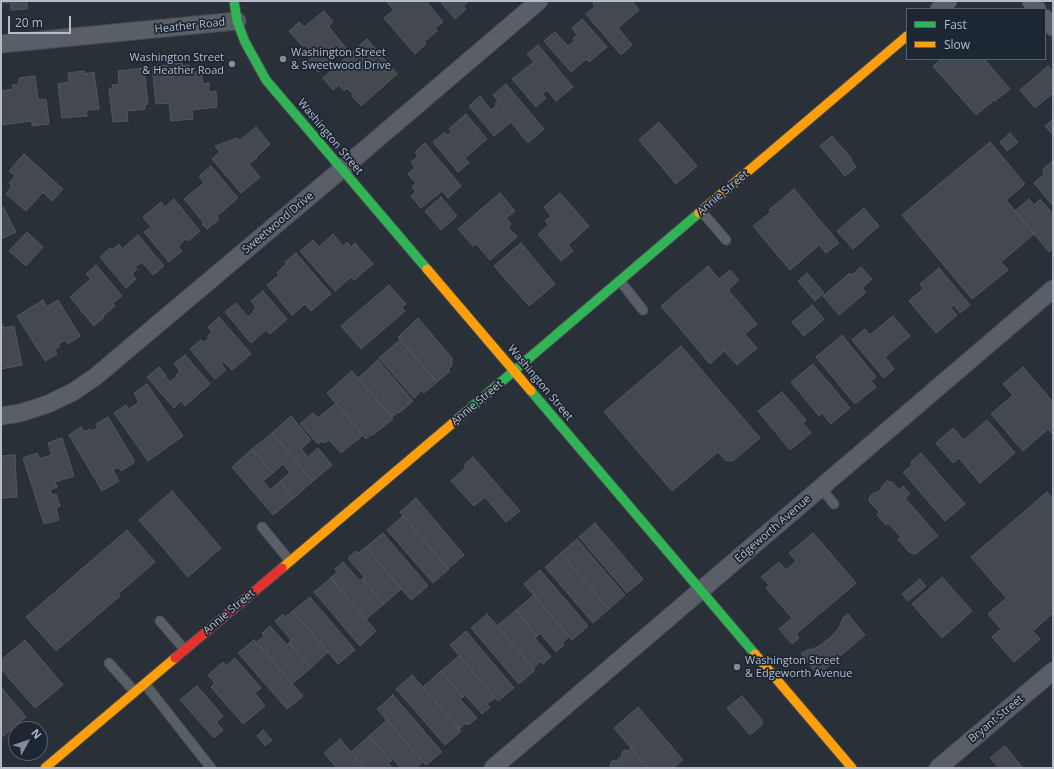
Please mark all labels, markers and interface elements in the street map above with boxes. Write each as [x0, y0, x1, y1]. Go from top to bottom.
scale bar [10, 8, 73, 34]
legend [906, 8, 1046, 60]
text: 20 m [15, 14, 43, 31]
street label: Heather Road [154, 16, 226, 36]
text: Fast [944, 16, 967, 33]
text: Slow [944, 36, 970, 53]
place label: Washington Street & Sweetwood Drive [291, 46, 391, 72]
place label: Washington Street & Heather Road [129, 51, 224, 77]
marker: Washington Street & Sweetwood Drive [278, 54, 288, 64]
marker: Washington Street & Heather Road [227, 59, 237, 69]
street label: Washington Street [295, 97, 365, 177]
street label: Annie Street [695, 168, 751, 218]
street label: Sweetwood Drive [240, 189, 316, 257]
street label: Washington Street [505, 343, 575, 423]
street label: Annie Street [449, 378, 505, 428]
street label: Edgeworth Avenue [732, 492, 814, 566]
street label: Annie Street [201, 587, 257, 637]
place label: Washington Street & Edgeworth Avenue [745, 654, 852, 680]
marker: Washington Street & Edgeworth Avenue [732, 662, 742, 672]
street label: Bryant Street [966, 692, 1026, 746]
north arrow [8, 721, 48, 761]
text: N [28, 725, 45, 742]

